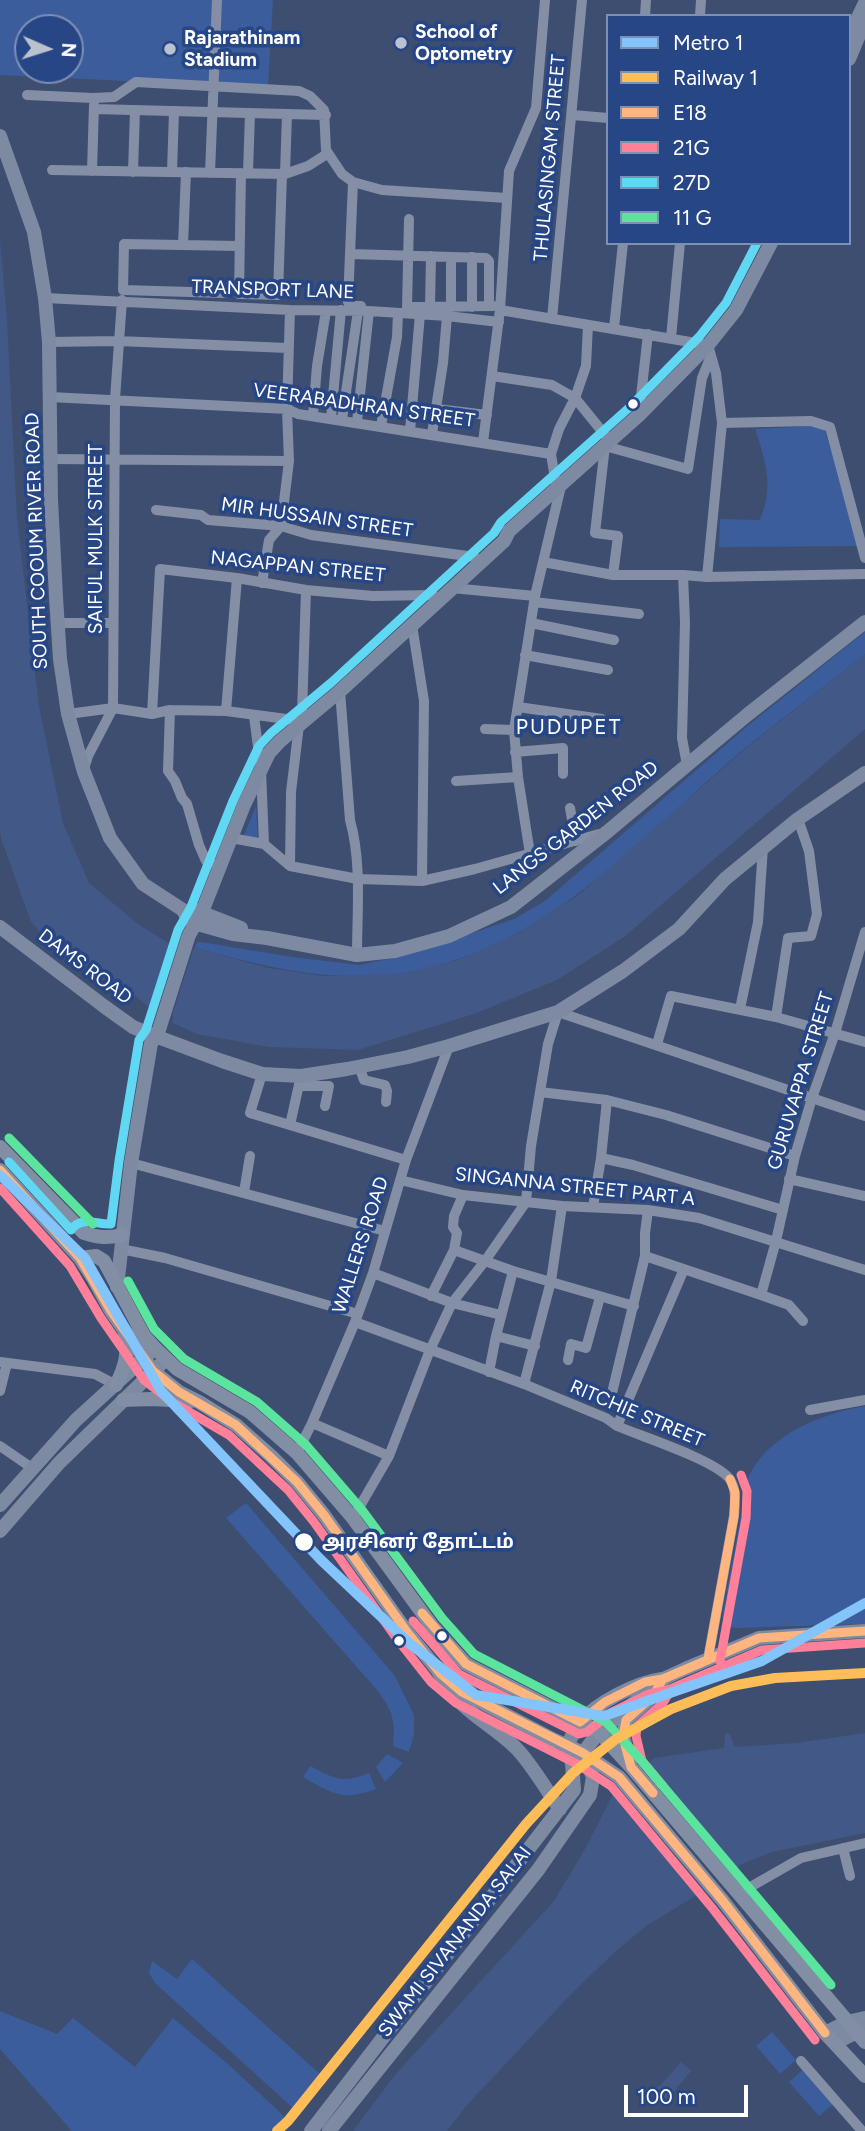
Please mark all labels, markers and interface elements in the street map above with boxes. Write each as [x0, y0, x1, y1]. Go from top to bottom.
north arrow [14, 14, 84, 84]
legend [606, 14, 851, 245]
place label: School of Optometry [415, 21, 513, 65]
place label: Rajarathinam Stadium [184, 27, 300, 71]
text: Metro 1 [673, 30, 743, 55]
marker: School of Optometry [393, 35, 409, 51]
marker: Rajarathinam Stadium [162, 41, 178, 57]
text: N [57, 42, 80, 58]
street label: THULASINGAM STREET [530, 54, 570, 262]
text: Railway 1 [673, 65, 758, 90]
text: E18 [673, 100, 707, 125]
text: 21G [673, 135, 709, 160]
text: 27D [673, 170, 710, 195]
text: 11 G [673, 205, 712, 230]
street label: TRANSPORT LANE [191, 276, 355, 304]
street label: VEERABADHRAN STREET [252, 379, 476, 433]
unlabelled marker [626, 397, 640, 411]
street label: SOUTH COOUM RIVER ROAD [21, 412, 53, 670]
street label: SAIFUL MULK STREET [85, 444, 107, 634]
street label: MIR HUSSAIN STREET [220, 493, 414, 543]
street label: NAGAPPAN STREET [210, 546, 386, 588]
district label: PUDUPET [517, 715, 621, 741]
street label: LANGS GARDEN ROAD [489, 756, 663, 900]
street label: DAMS ROAD [34, 925, 136, 1009]
street label: GURUVAPPA STREET [763, 989, 839, 1173]
street label: SINGANNA STREET PART A [454, 1163, 696, 1211]
street label: WALLERS ROAD [328, 1174, 394, 1316]
street label: RITCHIE STREET [566, 1375, 708, 1453]
marker: அரசினர் தோட்டம் [293, 1531, 315, 1553]
place label: அரசினர் தோட்டம் [322, 1531, 514, 1553]
unlabelled marker [435, 1629, 449, 1643]
unlabelled marker [392, 1634, 406, 1648]
street label: SWAMI SIVANANDA SALAI [374, 1842, 536, 2042]
scale bar [627, 2072, 751, 2116]
text: 100 m [637, 2084, 696, 2109]

